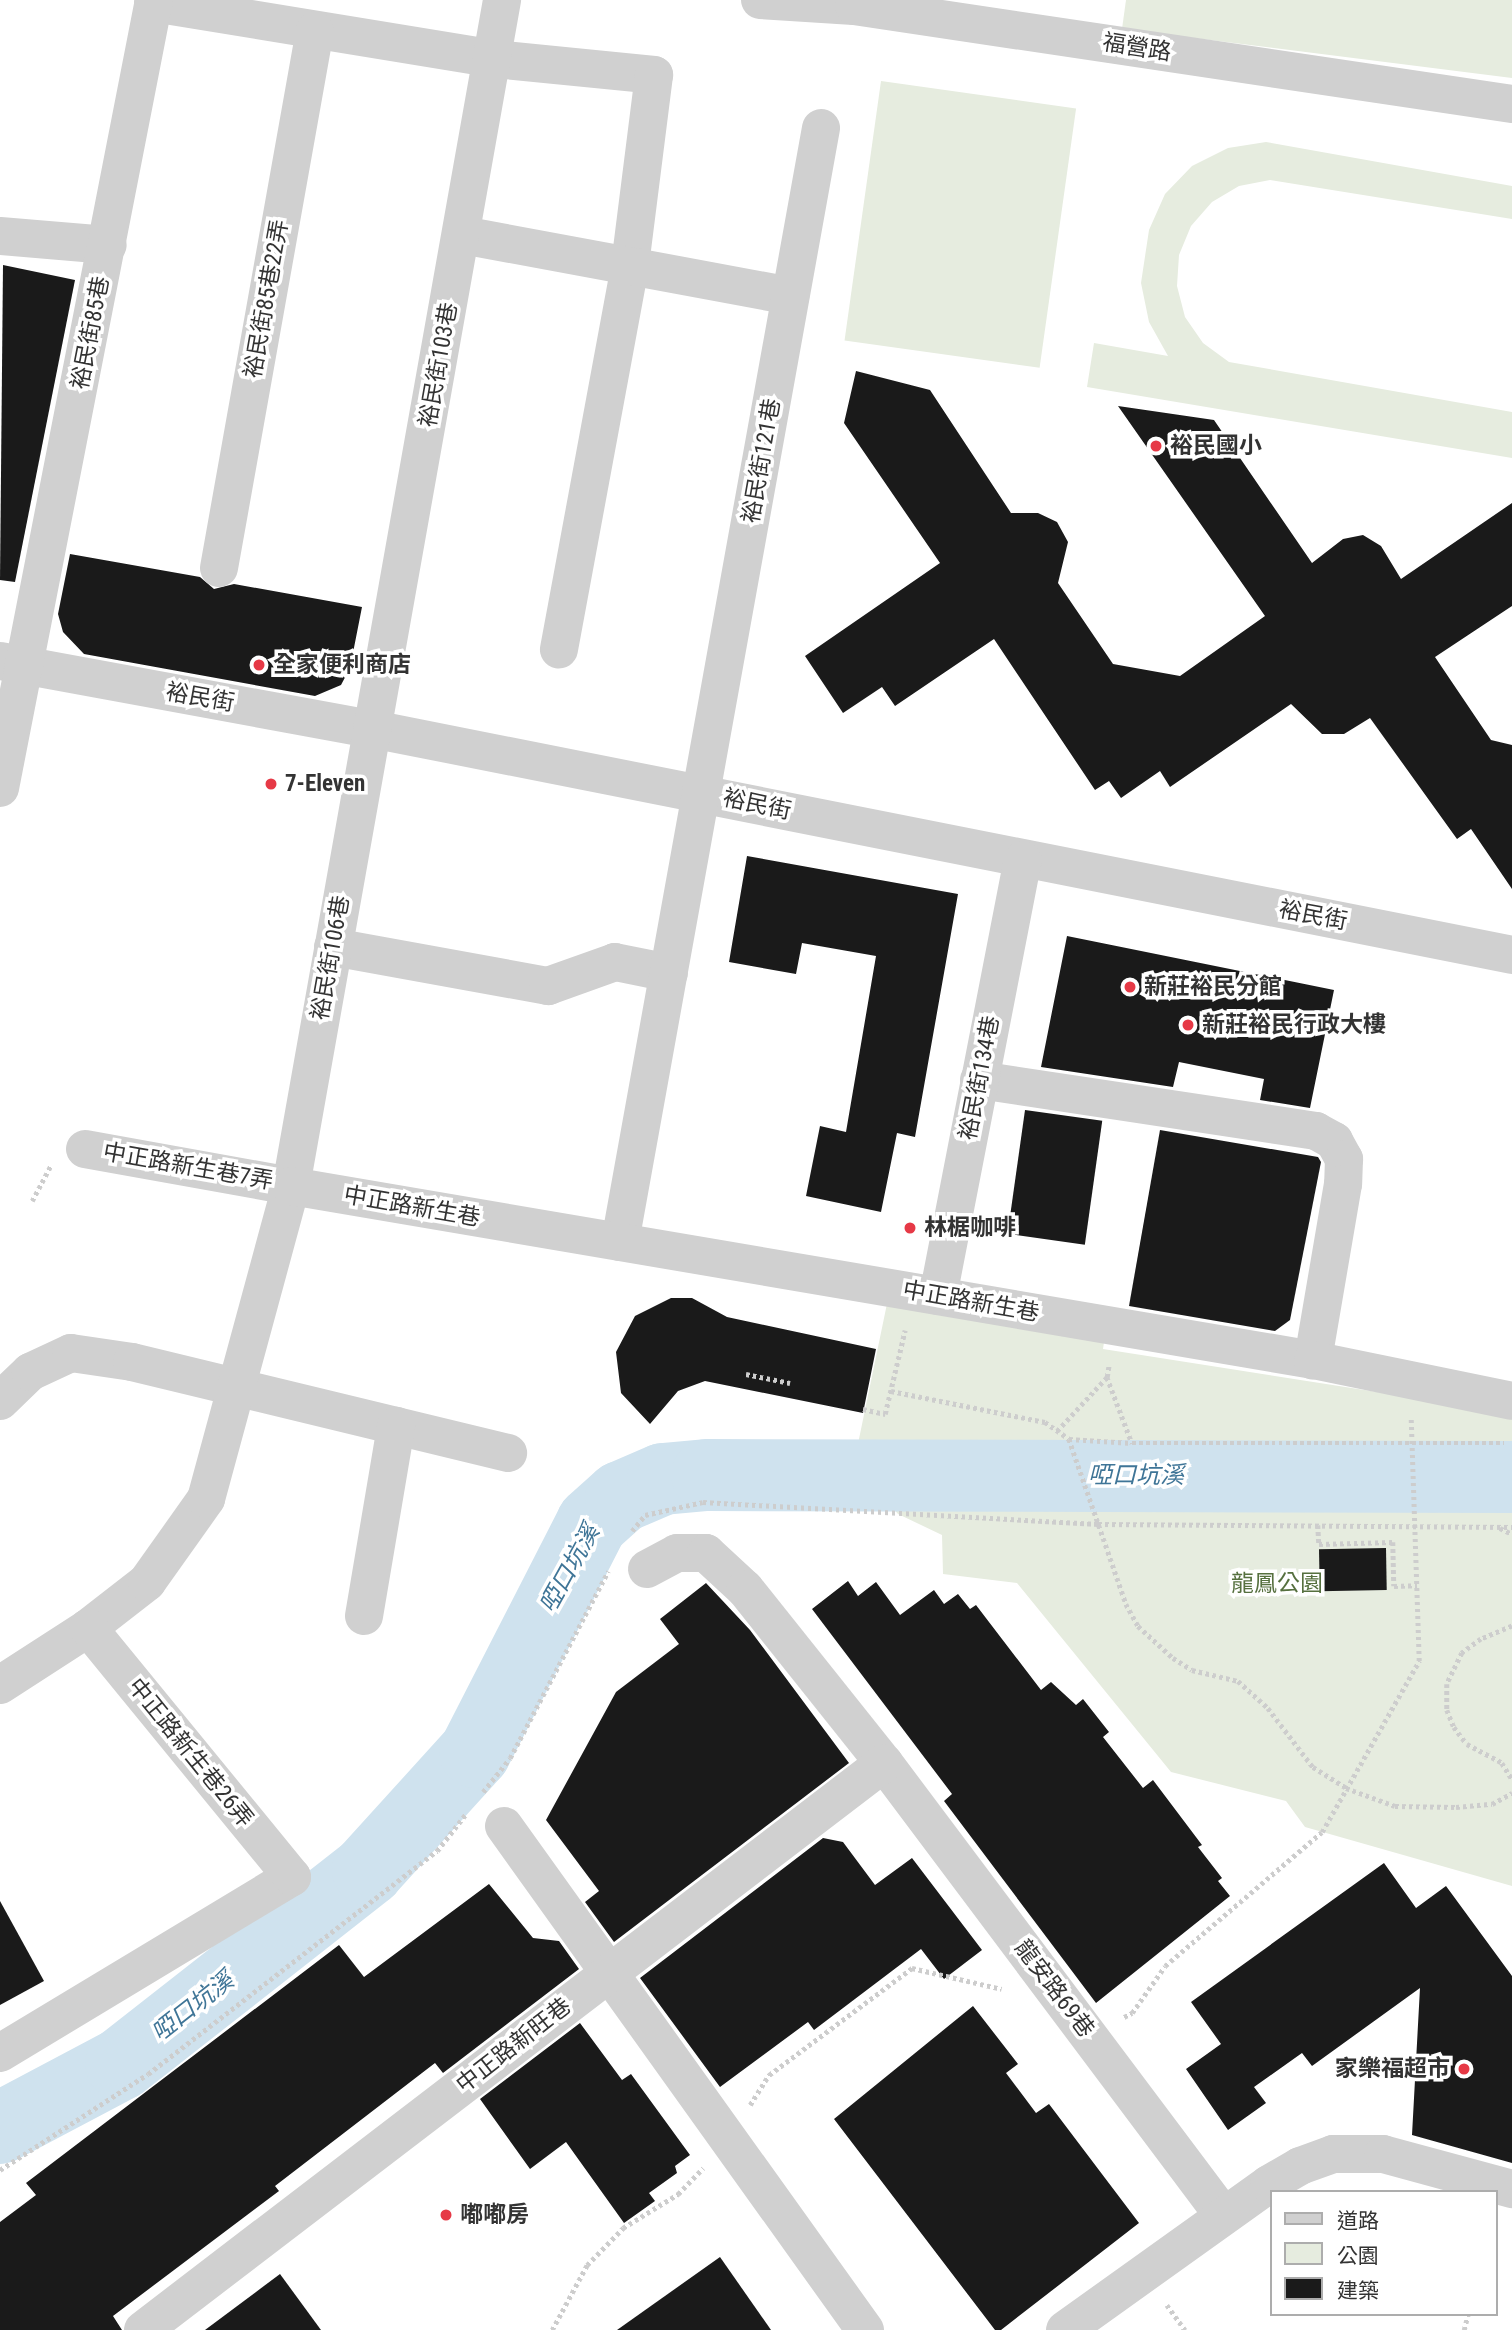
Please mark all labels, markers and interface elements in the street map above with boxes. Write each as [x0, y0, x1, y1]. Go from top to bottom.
street label: 福營路 [1101, 29, 1173, 67]
street label: 裕民街85巷22弄 [239, 218, 295, 380]
street label: 裕民街85巷 [67, 274, 115, 392]
street label: 裕民街103巷 [414, 301, 464, 429]
street label: 裕民街121巷 [737, 397, 787, 525]
place label: 裕民國小 [1170, 432, 1262, 460]
marker: 裕民國小 [1148, 438, 1164, 454]
place label: 全家便利商店 [273, 651, 411, 679]
marker: 全家便利商店 [251, 657, 267, 673]
street label: 裕民街 [164, 678, 236, 718]
place label: 7-Eleven [285, 770, 365, 798]
marker: 7-Eleven [263, 776, 279, 792]
street label: 裕民街 [720, 784, 794, 826]
street label: 裕民街106巷 [306, 894, 356, 1022]
street label: 裕民街 [1277, 896, 1349, 936]
place label: 新莊裕民分館 [1144, 973, 1282, 1001]
marker: 新莊裕民分館 [1122, 979, 1138, 995]
place label: 新莊裕民行政大樓 [1202, 1011, 1386, 1039]
street label: 裕民街134巷 [954, 1013, 1006, 1143]
marker: 新莊裕民行政大樓 [1180, 1017, 1196, 1033]
street label: 中正路新生巷7弄 [101, 1138, 275, 1196]
street label: 中正路新生巷 [342, 1181, 482, 1233]
place label: 林椐咖啡 [924, 1214, 1016, 1242]
marker: 林椐咖啡 [902, 1220, 918, 1236]
street label: 中正路新生巷 [901, 1276, 1041, 1328]
water label: 啞口坑溪 [1088, 1462, 1184, 1490]
water label: 啞口坑溪 [534, 1520, 606, 1618]
park label: 龍鳳公園 [1231, 1570, 1323, 1598]
street label: 中正路新生巷26弄 [121, 1673, 259, 1833]
street label: 龍安路69巷 [1008, 1935, 1100, 2043]
water label: 啞口坑溪 [146, 1966, 240, 2048]
street label: 中正路新旺巷 [451, 1993, 577, 2099]
place label: 家樂福超市 [1335, 2055, 1450, 2083]
marker: 家樂福超市 [1456, 2061, 1472, 2077]
legend [1270, 2190, 1498, 2316]
place label: 嘟嘟房 [460, 2201, 529, 2229]
marker: 嘟嘟房 [438, 2207, 454, 2223]
text: 道路 [1337, 2209, 1379, 2233]
text: 公園 [1337, 2244, 1379, 2268]
text: 建築 [1337, 2279, 1379, 2303]

